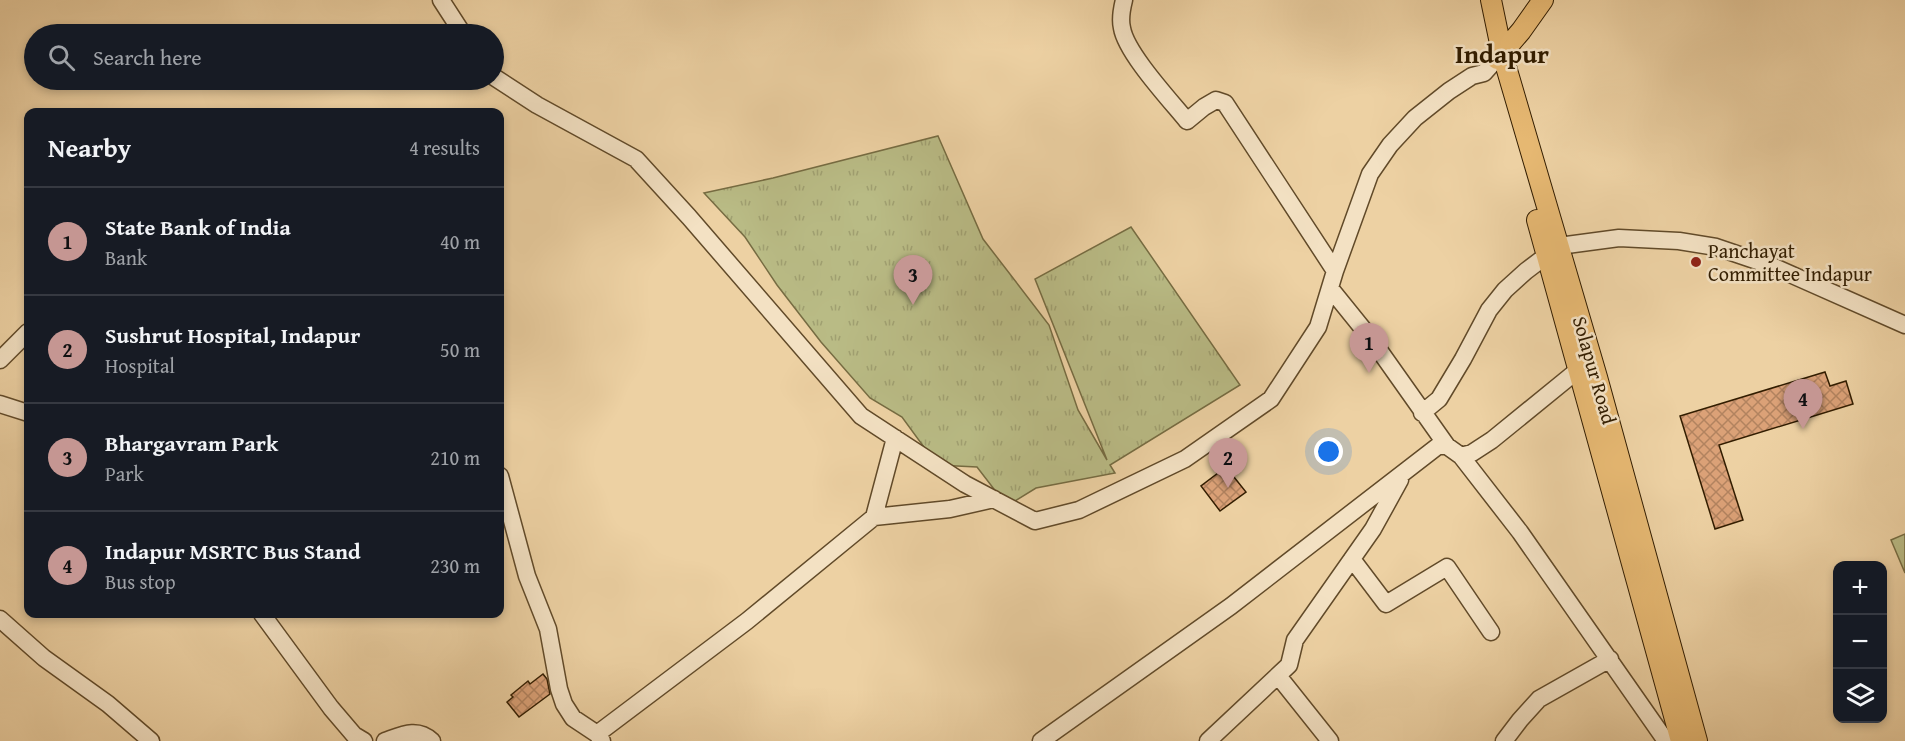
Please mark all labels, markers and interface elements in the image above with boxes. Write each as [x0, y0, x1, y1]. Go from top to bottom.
search box [24, 24, 504, 90]
district label: Indapur [1455, 34, 1549, 73]
icon: search [45, 41, 78, 74]
text: Search here [93, 41, 202, 73]
text: Nearby [48, 128, 131, 167]
text: 4 results [409, 133, 480, 162]
text: State Bank of India [105, 211, 291, 243]
text: 1 [62, 227, 73, 256]
text: 40 m [440, 227, 480, 256]
place label: Panchayat Committee Indapur [1708, 236, 1872, 288]
text: Bank [105, 243, 147, 272]
marker: Panchayat Committee Indapur [1689, 255, 1703, 269]
pin: 3 [894, 256, 932, 305]
street label: Solapur Road [1566, 313, 1624, 428]
text: Sushrut Hospital, Indapur [105, 319, 360, 351]
pin: 1 [1350, 324, 1388, 373]
text: 2 [62, 335, 73, 364]
text: 50 m [440, 335, 480, 364]
text: Hospital [105, 351, 175, 380]
pin: 4 [1784, 380, 1822, 429]
text: Bhargavram Park [105, 427, 278, 459]
your location [1314, 437, 1343, 466]
pin: 2 [1208, 438, 1248, 488]
text: 3 [62, 443, 73, 472]
text: 210 m [430, 443, 480, 472]
text: Park [105, 459, 144, 488]
text: Indapur MSRTC Bus Stand [105, 535, 361, 567]
text: 4 [62, 551, 73, 580]
text: 230 m [430, 551, 480, 580]
map controls [1833, 561, 1887, 723]
button: + [1833, 561, 1887, 615]
text: Bus stop [105, 567, 176, 596]
button: − [1833, 615, 1887, 669]
button: layers [1833, 669, 1887, 723]

